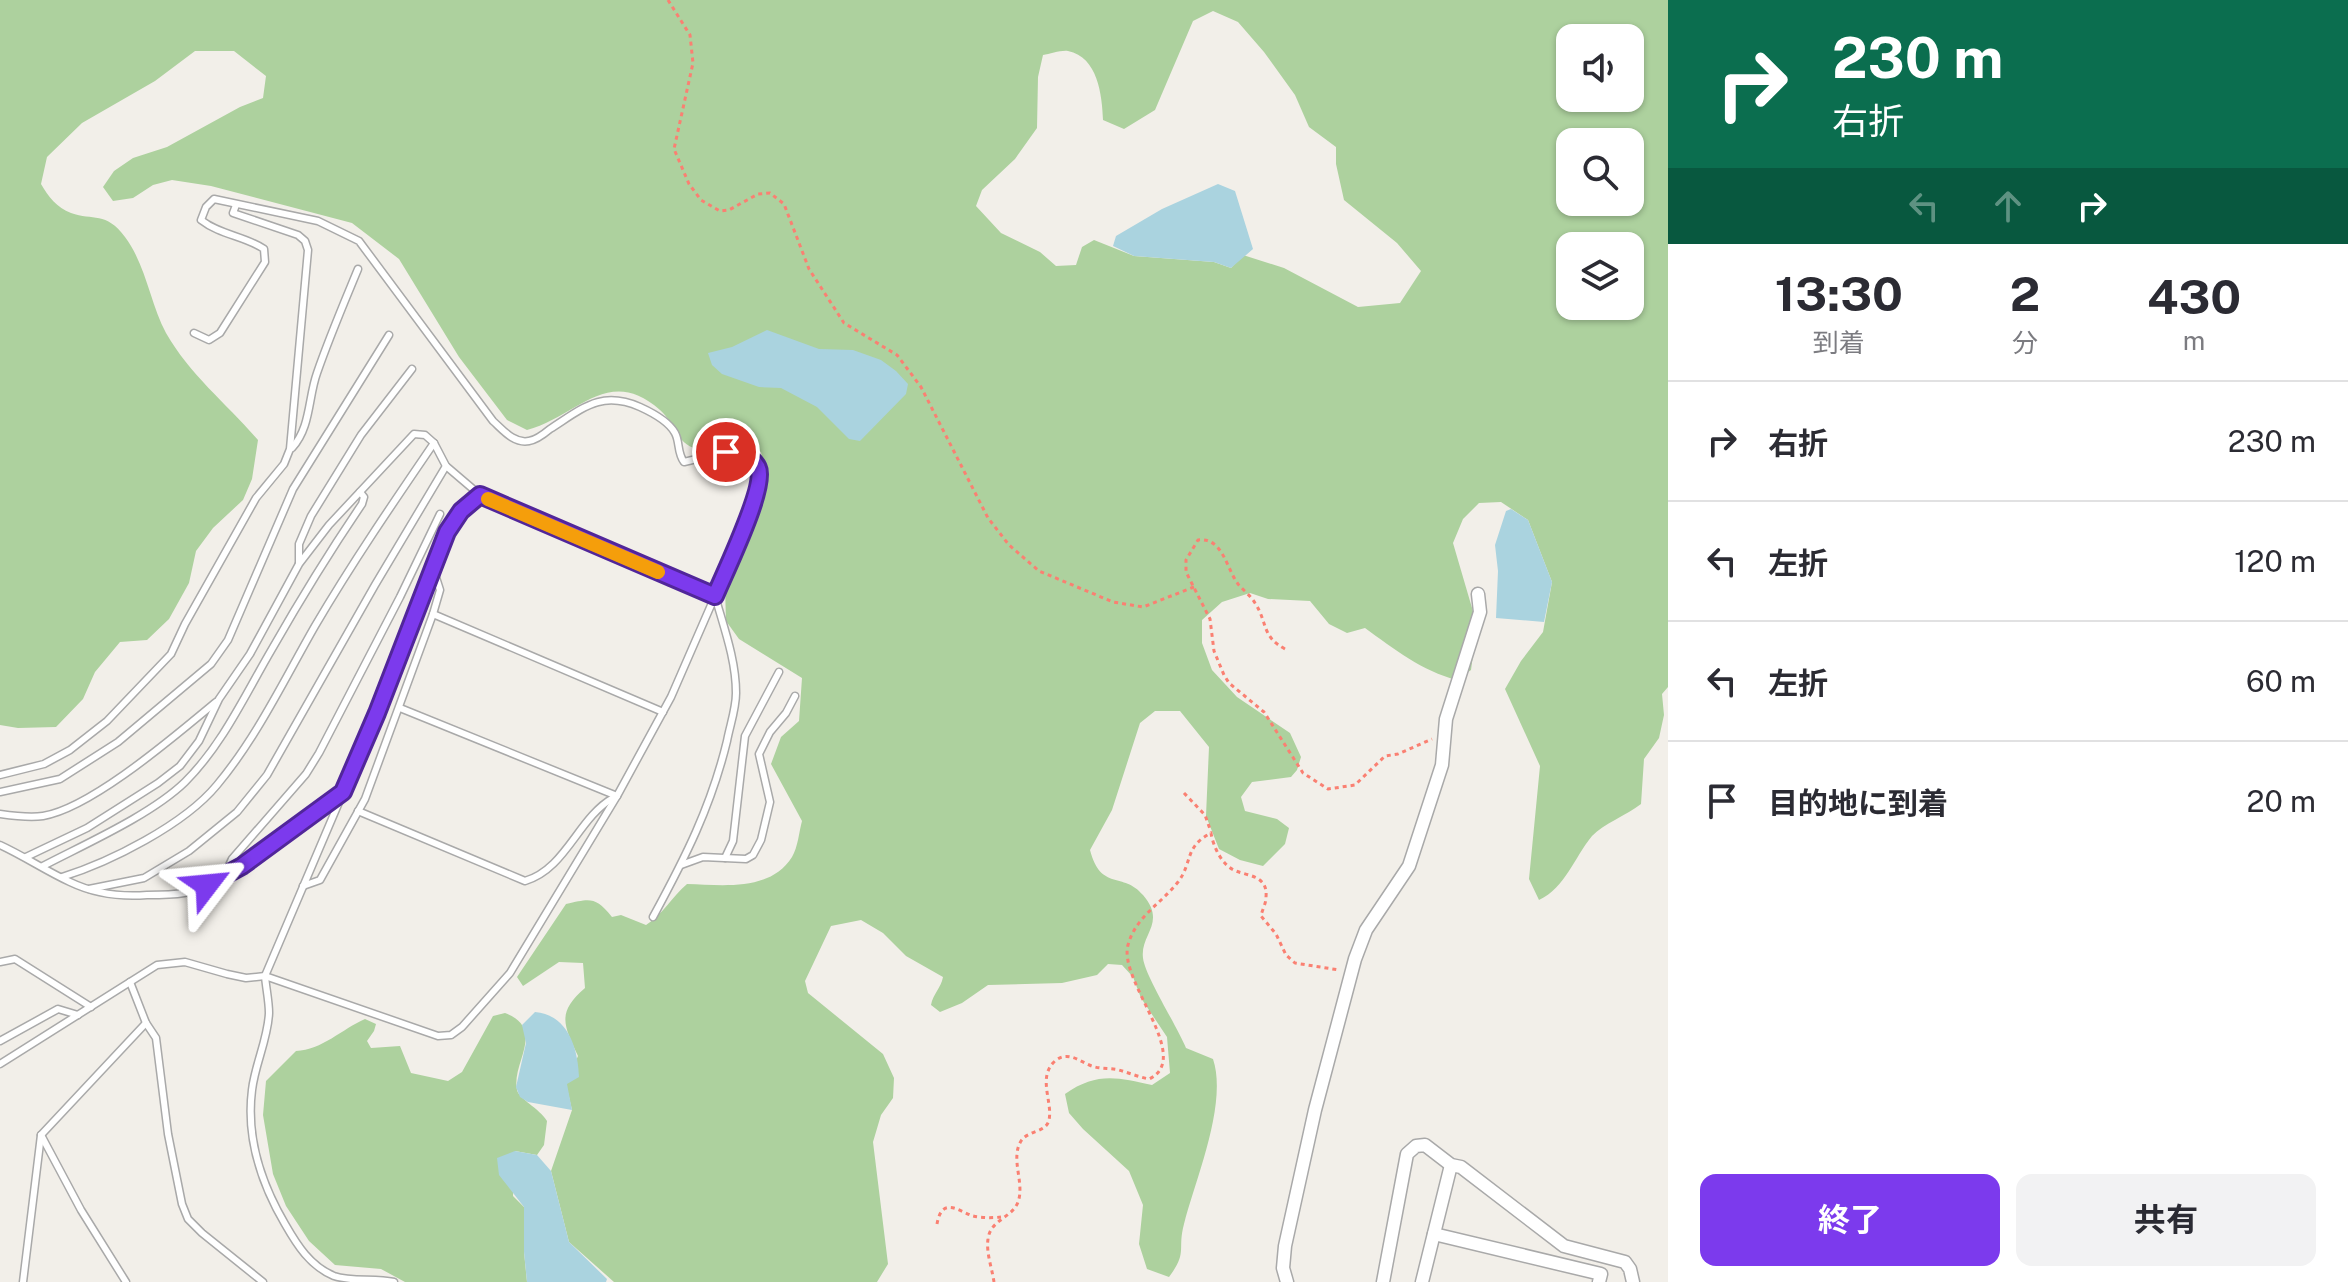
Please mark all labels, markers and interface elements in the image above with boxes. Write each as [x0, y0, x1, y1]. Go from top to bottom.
map controls [1556, 24, 1644, 320]
button: sound [1556, 24, 1644, 112]
text: 230 m [1832, 25, 2004, 91]
icon: right [1700, 32, 1804, 136]
text: 右折 [1832, 100, 1904, 142]
button: search [1556, 128, 1644, 216]
icon: left [1902, 184, 1946, 228]
icon: ahead [1986, 184, 2030, 228]
icon: right [2070, 184, 2114, 228]
button: layers [1556, 232, 1644, 320]
text: 13:30 [1775, 265, 1903, 322]
text: 2 [2010, 265, 2040, 322]
text: 430 [2147, 268, 2241, 325]
text: m [2183, 325, 2205, 356]
text: 到着 [1813, 327, 1865, 358]
text: 分 [2012, 327, 2038, 358]
pin [692, 418, 760, 486]
icon: right [1700, 419, 1744, 463]
text: 230 m [2228, 423, 2316, 459]
text: 右折 [1768, 425, 1828, 461]
icon: arrive [704, 430, 748, 474]
icon: left [1700, 539, 1744, 583]
text: 120 m [2234, 543, 2316, 579]
text: 左折 [1768, 545, 1828, 581]
icon: left [1700, 659, 1744, 703]
text: 60 m [2246, 663, 2316, 699]
text: 左折 [1768, 665, 1828, 701]
icon: arrive [1700, 779, 1744, 823]
text: 20 m [2247, 783, 2316, 819]
text: 目的地に到着 [1768, 785, 1948, 821]
position arrow [165, 843, 249, 927]
button: 終了 [1700, 1174, 2000, 1266]
button: 共有 [2016, 1174, 2316, 1266]

